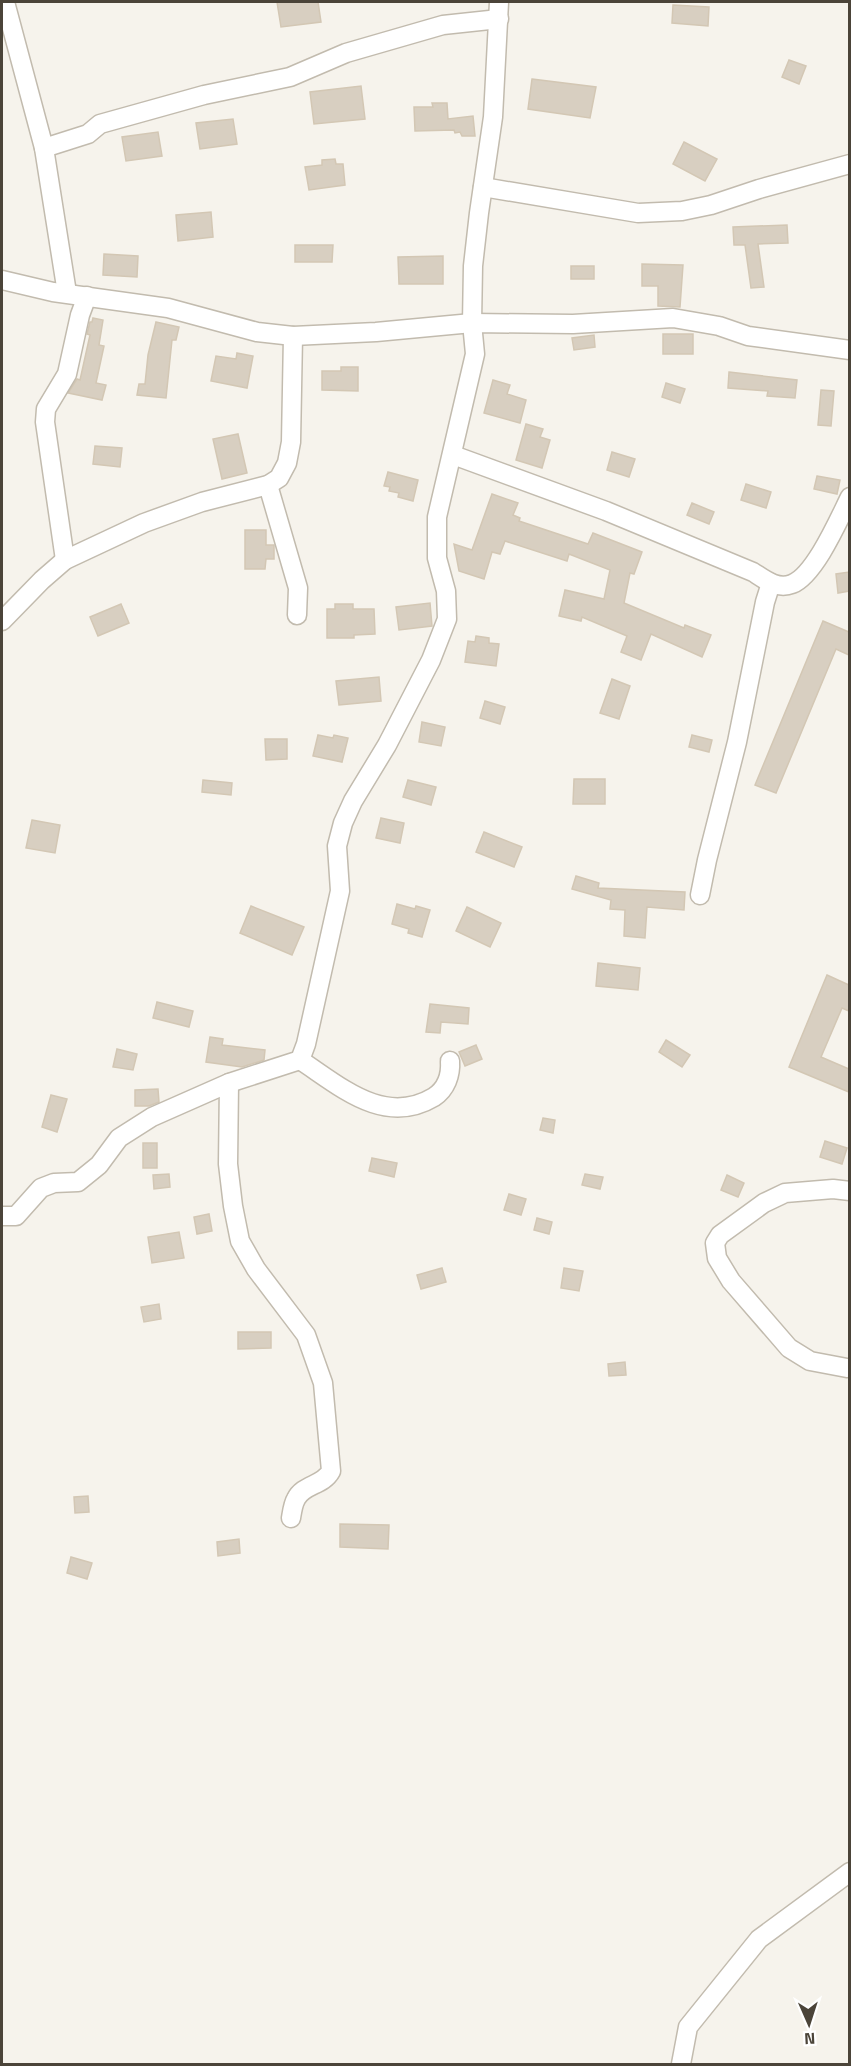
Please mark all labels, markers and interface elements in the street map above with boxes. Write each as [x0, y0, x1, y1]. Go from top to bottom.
north arrow [779, 1994, 839, 2054]
text: N [804, 2027, 816, 2051]

